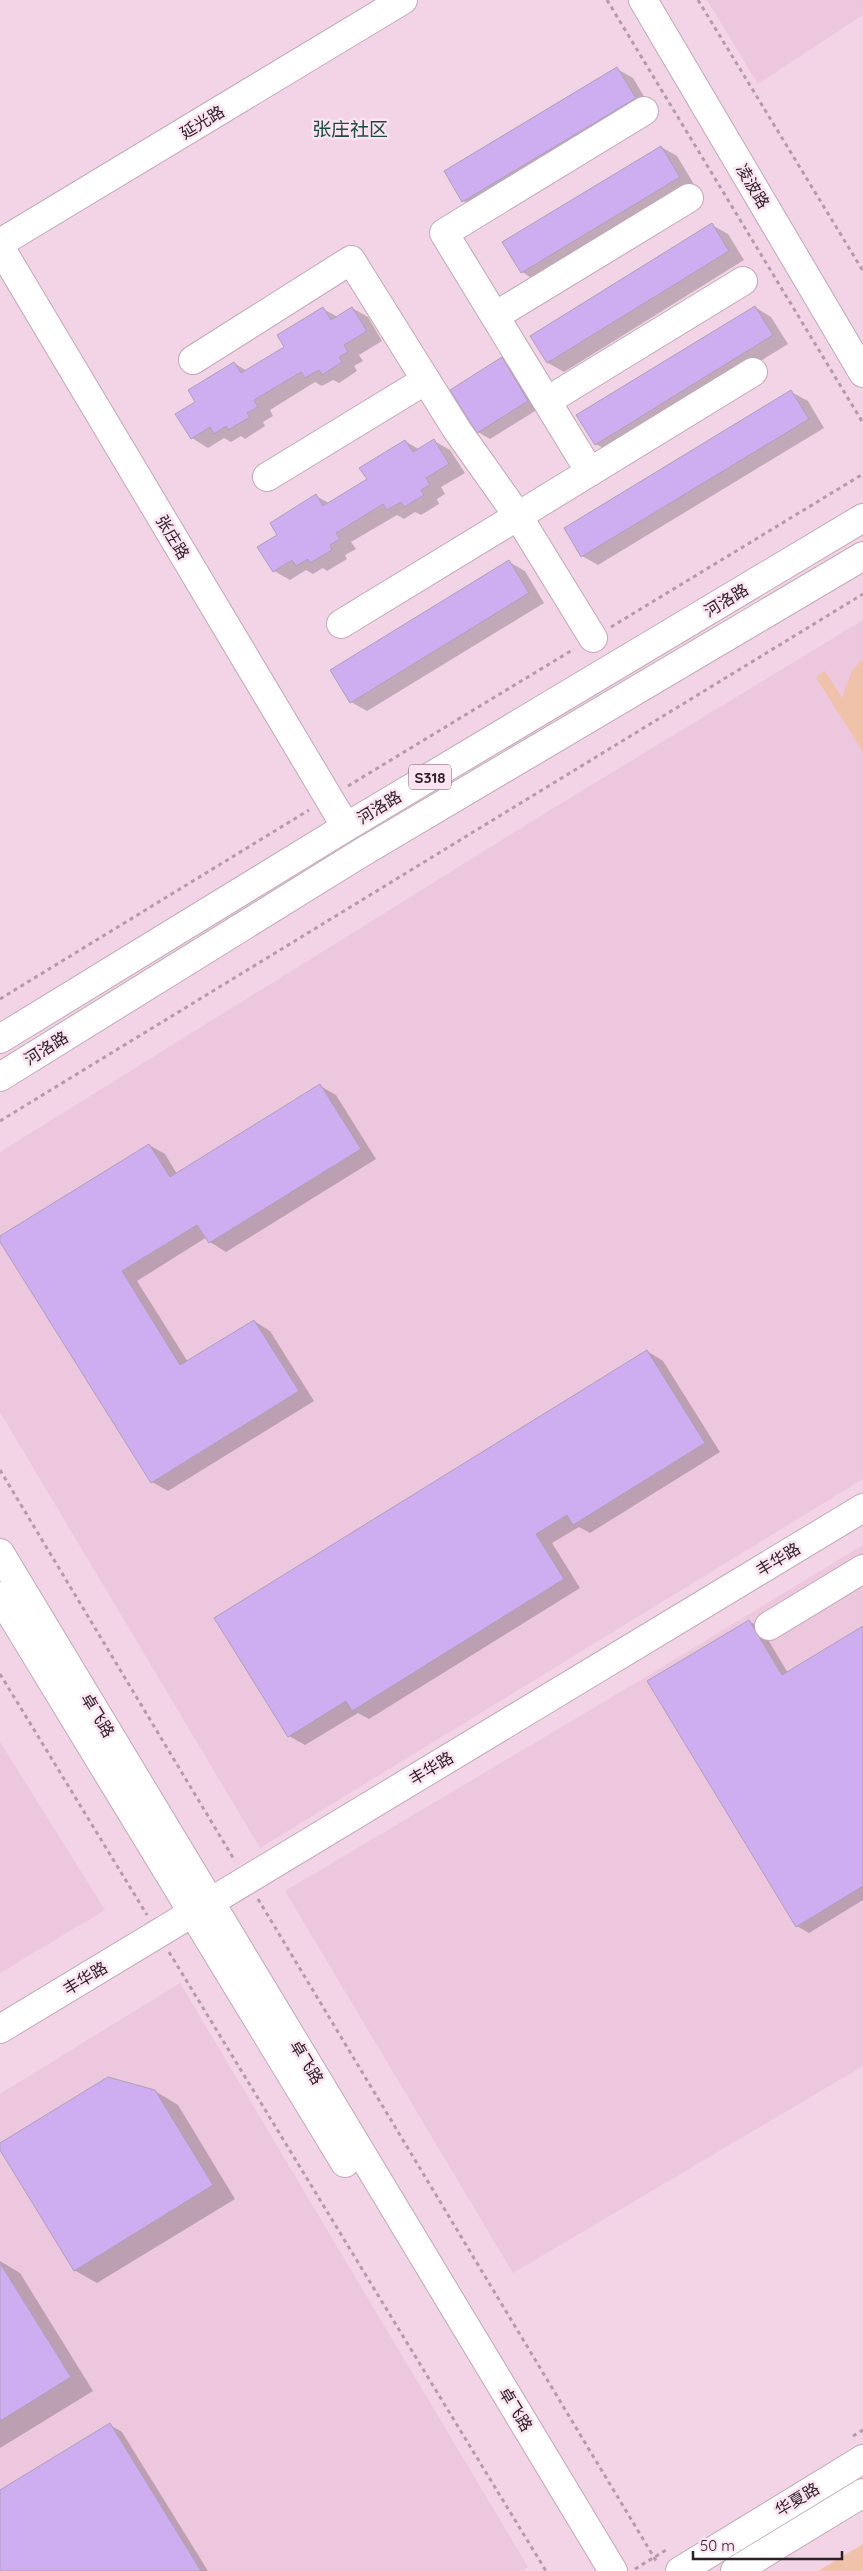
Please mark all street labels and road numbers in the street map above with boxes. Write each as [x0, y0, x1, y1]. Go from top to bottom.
street label: 延光路 [176, 101, 228, 143]
street label: 凌波路 [732, 160, 774, 212]
street label: 张庄路 [152, 511, 194, 563]
street label: 河洛路 [700, 579, 752, 621]
road number: S318 [409, 764, 451, 790]
street label: 河洛路 [353, 786, 405, 828]
street label: 河洛路 [20, 1027, 72, 1069]
street label: 丰华路 [752, 1538, 804, 1580]
street label: 卓飞路 [77, 1689, 119, 1741]
street label: 丰华路 [405, 1747, 457, 1789]
street label: 丰华路 [59, 1957, 111, 1999]
street label: 卓飞路 [286, 2036, 328, 2088]
street label: 卓飞路 [495, 2383, 537, 2435]
street label: 华夏路 [771, 2478, 823, 2520]

